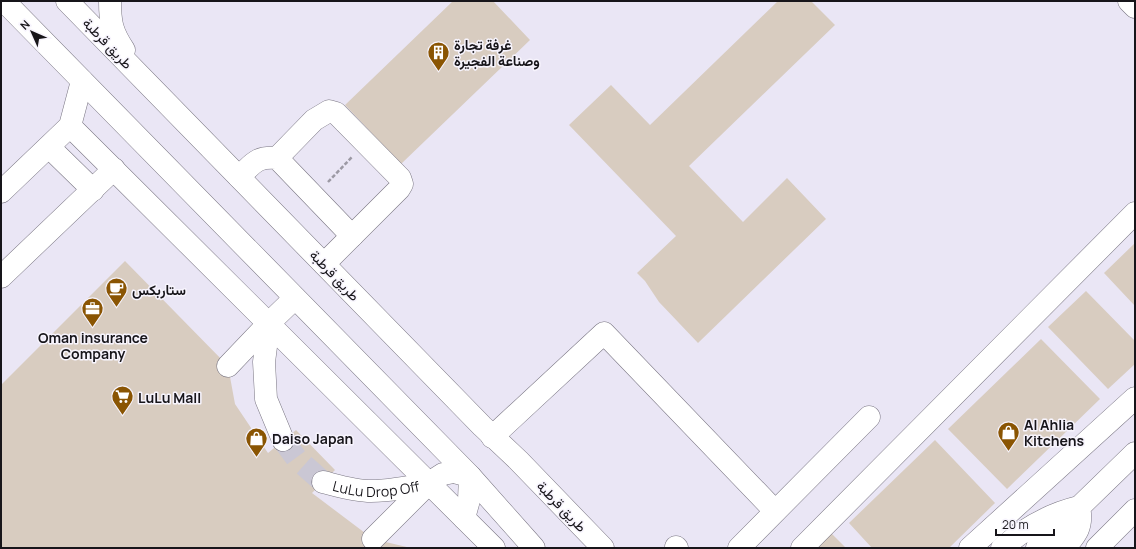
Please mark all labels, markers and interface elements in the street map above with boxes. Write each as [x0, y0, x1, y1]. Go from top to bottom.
north arrow [12, 12, 52, 52]
street label: طريق قرطبة [79, 13, 137, 73]
text: N [16, 16, 33, 33]
place label: غرفة تجارة وصناعة الفجيرة [454, 35, 540, 70]
building icon: غرفة تجارة وصناعة الفجيرة [425, 39, 451, 72]
street label: طريق قرطبة [306, 245, 364, 305]
cafe icon: ستاربكس [104, 276, 130, 309]
place label: ستاربكس [132, 280, 186, 299]
office icon: Oman insurance Company [80, 296, 106, 329]
place label: Oman insurance Company [38, 328, 148, 363]
supermarket icon: LuLu Mall [109, 384, 135, 417]
place label: LuLu Mall [138, 388, 201, 407]
place label: Al Ahlia Kitchens [1024, 415, 1084, 450]
shop icon: Al Ahlia Kitchens [995, 419, 1021, 452]
shop icon: Daiso Japan [244, 425, 270, 458]
place label: Daiso Japan [272, 429, 353, 448]
street label: LuLu Drop Off [331, 475, 422, 501]
street label: طريق قرطبة [533, 476, 591, 536]
scale bar [996, 511, 1054, 537]
text: 20 m [1002, 516, 1029, 533]

